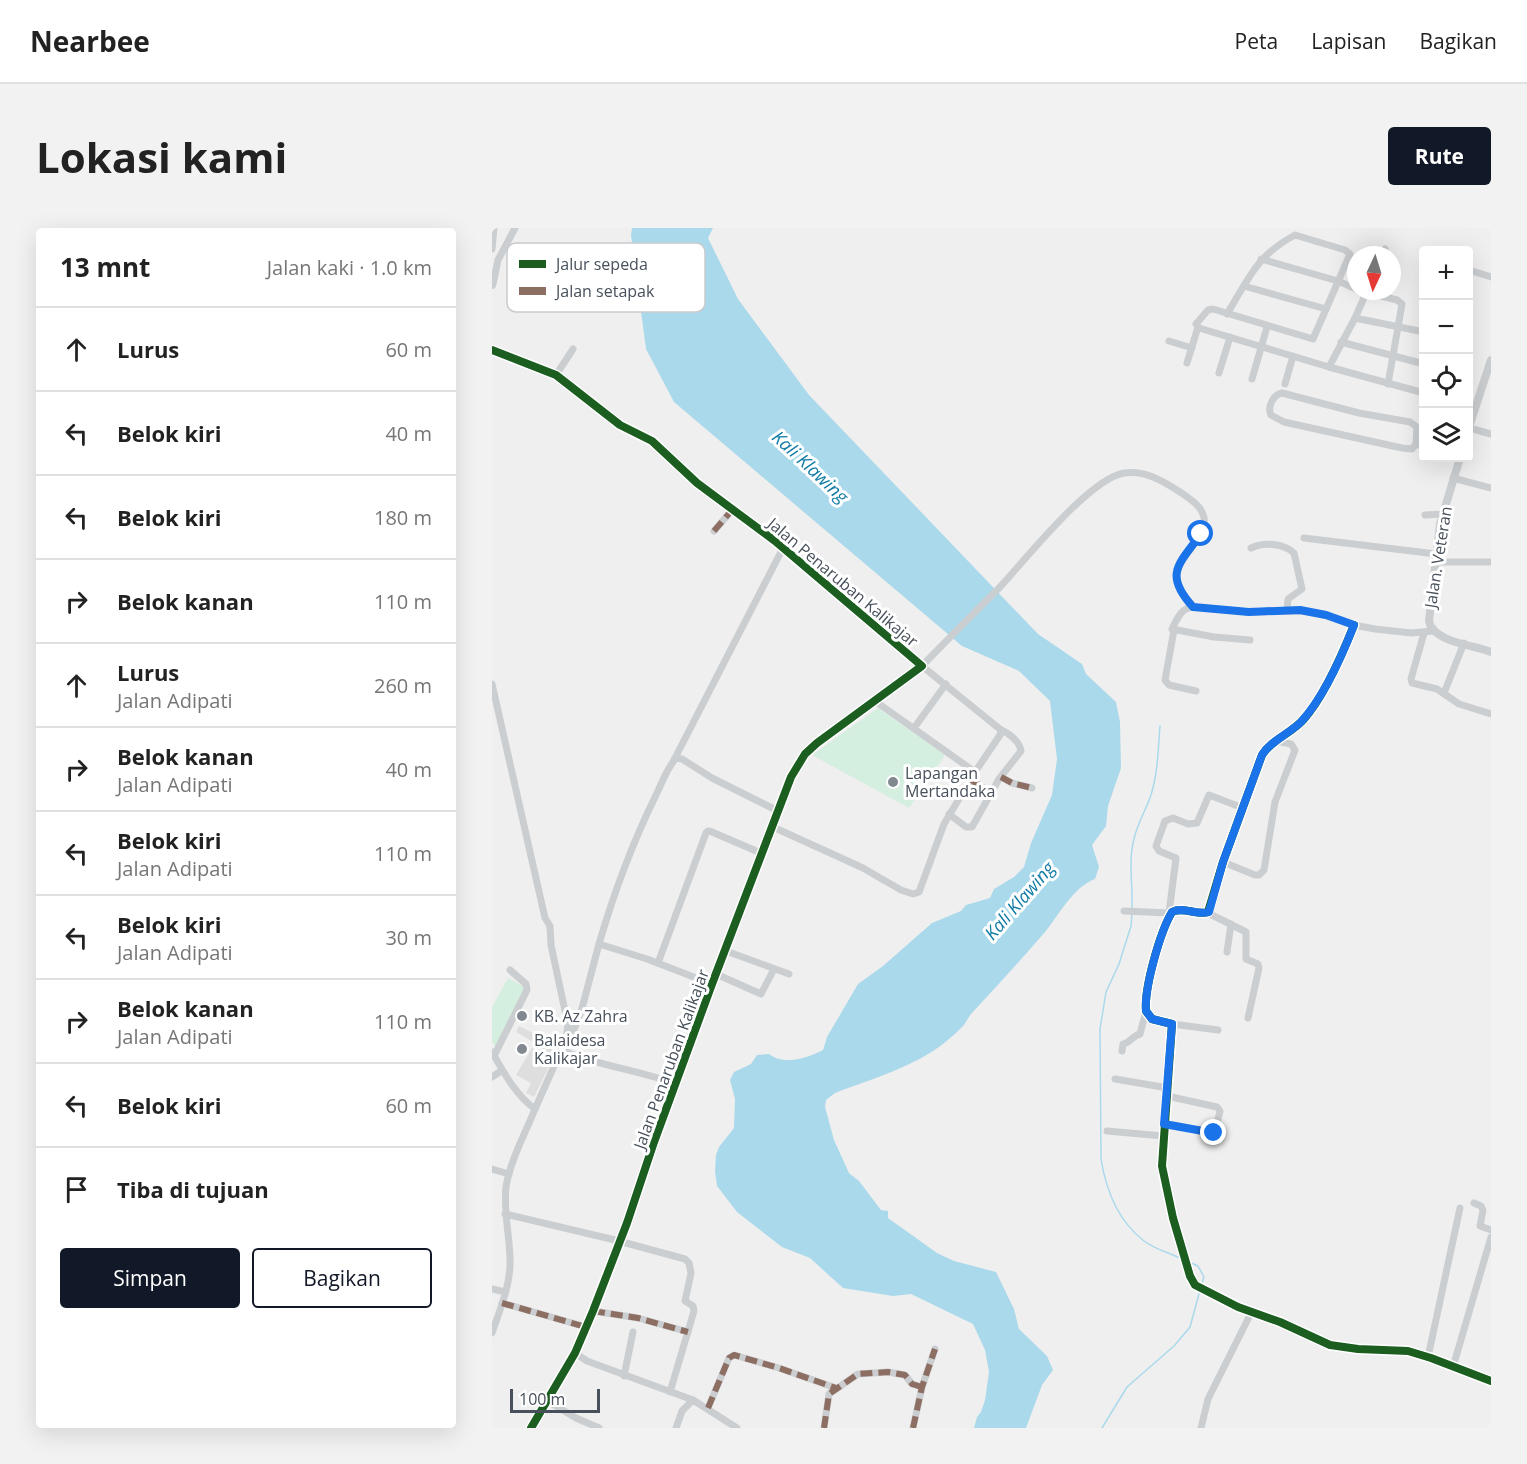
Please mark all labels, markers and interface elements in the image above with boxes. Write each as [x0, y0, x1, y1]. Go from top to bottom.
text: Nearbee [30, 22, 150, 60]
text: Peta [1235, 27, 1278, 55]
text: Lapisan [1311, 27, 1386, 55]
text: Bagikan [1419, 27, 1497, 55]
button: Rute [1388, 127, 1491, 185]
text: Lokasi kami [36, 128, 287, 185]
legend [507, 243, 705, 312]
north arrow [1347, 246, 1401, 300]
map controls [1419, 246, 1473, 462]
button: + [1419, 246, 1473, 300]
text: 13 mnt [60, 249, 150, 285]
text: Jalur sepeda [554, 253, 648, 275]
text: Jalan kaki · 1.0 km [267, 254, 432, 281]
text: Jalan setapak [554, 280, 655, 302]
button: − [1419, 300, 1473, 354]
icon: ahead [60, 333, 93, 366]
text: Lurus [117, 334, 179, 364]
text: 60 m [385, 336, 432, 363]
button: locate [1419, 354, 1473, 408]
button: layers [1419, 408, 1473, 462]
icon: left [60, 417, 93, 450]
text: Belok kiri [117, 418, 222, 448]
text: 40 m [385, 420, 432, 447]
water label: Kali Klawing [767, 425, 854, 508]
icon: left [60, 501, 93, 534]
text: Belok kiri [117, 502, 222, 532]
text: 180 m [374, 504, 432, 531]
street label: Jalan. Veteran [1419, 505, 1457, 611]
street label: Jalan Penaruban Kalikajar [762, 511, 923, 652]
route start [1187, 520, 1213, 546]
icon: right [60, 585, 93, 618]
text: Belok kanan [117, 586, 254, 616]
text: 110 m [374, 588, 432, 615]
text: Lurus [117, 657, 179, 687]
icon: ahead [60, 669, 93, 702]
text: 260 m [374, 672, 432, 699]
text: Jalan Adipati [117, 687, 233, 714]
text: Belok kanan [117, 741, 254, 771]
icon: right [60, 753, 93, 786]
text: 40 m [385, 756, 432, 783]
place label: Lapangan Mertandaka [905, 762, 995, 802]
text: Jalan Adipati [117, 771, 233, 798]
marker: Lapangan Mertandaka [886, 775, 900, 789]
text: Belok kiri [117, 825, 222, 855]
icon: left [60, 837, 93, 870]
text: 110 m [374, 840, 432, 867]
text: Jalan Adipati [117, 855, 233, 882]
water label: Kali Klawing [979, 856, 1060, 944]
text: Belok kiri [117, 909, 222, 939]
icon: left [60, 921, 93, 954]
text: 30 m [385, 924, 432, 951]
text: Jalan Adipati [117, 939, 233, 966]
street label: Jalan Penaruban Kalikajar [627, 966, 714, 1154]
text: Belok kanan [117, 993, 254, 1023]
icon: right [60, 1005, 93, 1038]
place label: KB. Az Zahra [534, 1005, 628, 1027]
text: 110 m [374, 1008, 432, 1035]
marker: KB. Az Zahra [515, 1009, 529, 1023]
text: Jalan Adipati [117, 1023, 233, 1050]
place label: Balaidesa Kalikajar [534, 1029, 605, 1069]
marker: Balaidesa Kalikajar [515, 1042, 529, 1056]
icon: left [60, 1089, 93, 1122]
text: Belok kiri [117, 1090, 222, 1120]
text: 60 m [385, 1092, 432, 1119]
route end [1200, 1119, 1226, 1145]
icon: arrive [60, 1173, 93, 1206]
text: Tiba di tujuan [117, 1174, 269, 1204]
button: Simpan [60, 1248, 240, 1308]
button: Bagikan [252, 1248, 432, 1308]
scale bar [510, 1386, 600, 1414]
text: 100 m [519, 1388, 565, 1410]

